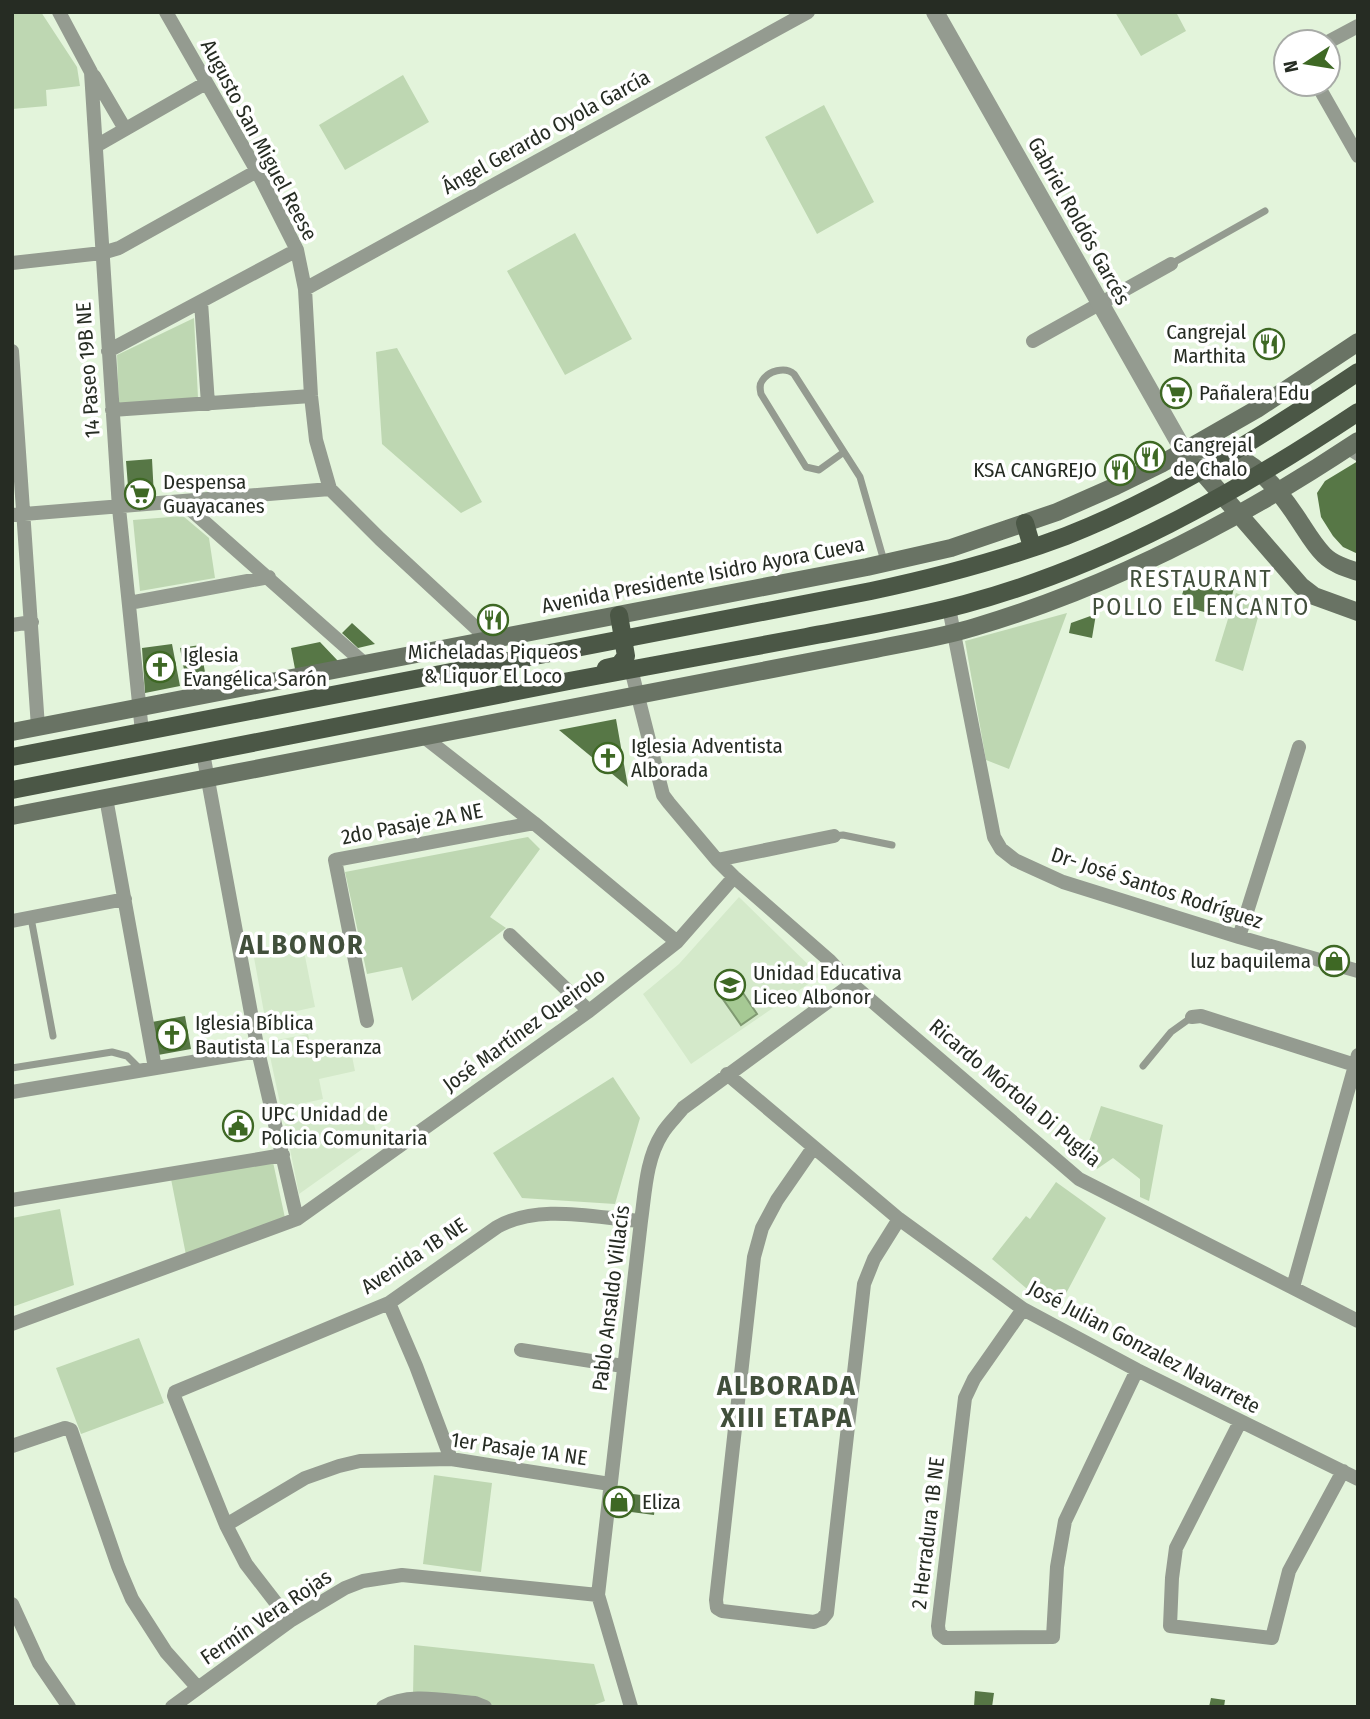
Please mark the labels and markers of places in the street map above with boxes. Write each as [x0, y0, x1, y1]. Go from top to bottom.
place label: Cangrejal Marthita [1166, 319, 1246, 369]
restaurant icon: Cangrejal Marthita [1252, 327, 1286, 361]
supermarket icon: Pañalera Edu [1159, 376, 1193, 410]
place label: Pañalera Edu [1199, 380, 1310, 406]
place label: Cangrejal de Chalo [1173, 432, 1253, 482]
restaurant icon: Cangrejal de Chalo [1133, 440, 1167, 474]
restaurant icon: KSA CANGREJO [1103, 453, 1137, 487]
place label: KSA CANGREJO [973, 457, 1097, 483]
place label: Despensa Guayacanes [163, 469, 265, 519]
supermarket icon: Despensa Guayacanes [123, 477, 157, 511]
restaurant icon: Micheladas Piqueos & Liquor El Loco [476, 603, 510, 637]
place label: Micheladas Piqueos & Liquor El Loco [408, 639, 578, 689]
place label: Iglesia Evangélica Sarón [183, 642, 327, 692]
church icon: Iglesia Evangélica Sarón [143, 650, 177, 684]
place label: Iglesia Adventista Alborada [631, 733, 783, 783]
church icon: Iglesia Adventista Alborada [591, 741, 625, 775]
shop icon: luz baquilema [1317, 944, 1351, 978]
place label: luz baquilema [1190, 948, 1311, 974]
place label: Unidad Educativa Liceo Albonor [753, 960, 902, 1010]
school or university icon: Unidad Educativa Liceo Albonor [713, 968, 747, 1002]
place label: Iglesia Bíblica Bautista La Esperanza [195, 1010, 382, 1060]
church icon: Iglesia Bíblica Bautista La Esperanza [155, 1018, 189, 1052]
place label: UPC Unidad de Policia Comunitaria [261, 1101, 427, 1151]
public building icon: UPC Unidad de Policia Comunitaria [221, 1109, 255, 1143]
shop icon: Eliza [602, 1485, 636, 1519]
place label: Eliza [642, 1489, 681, 1515]

